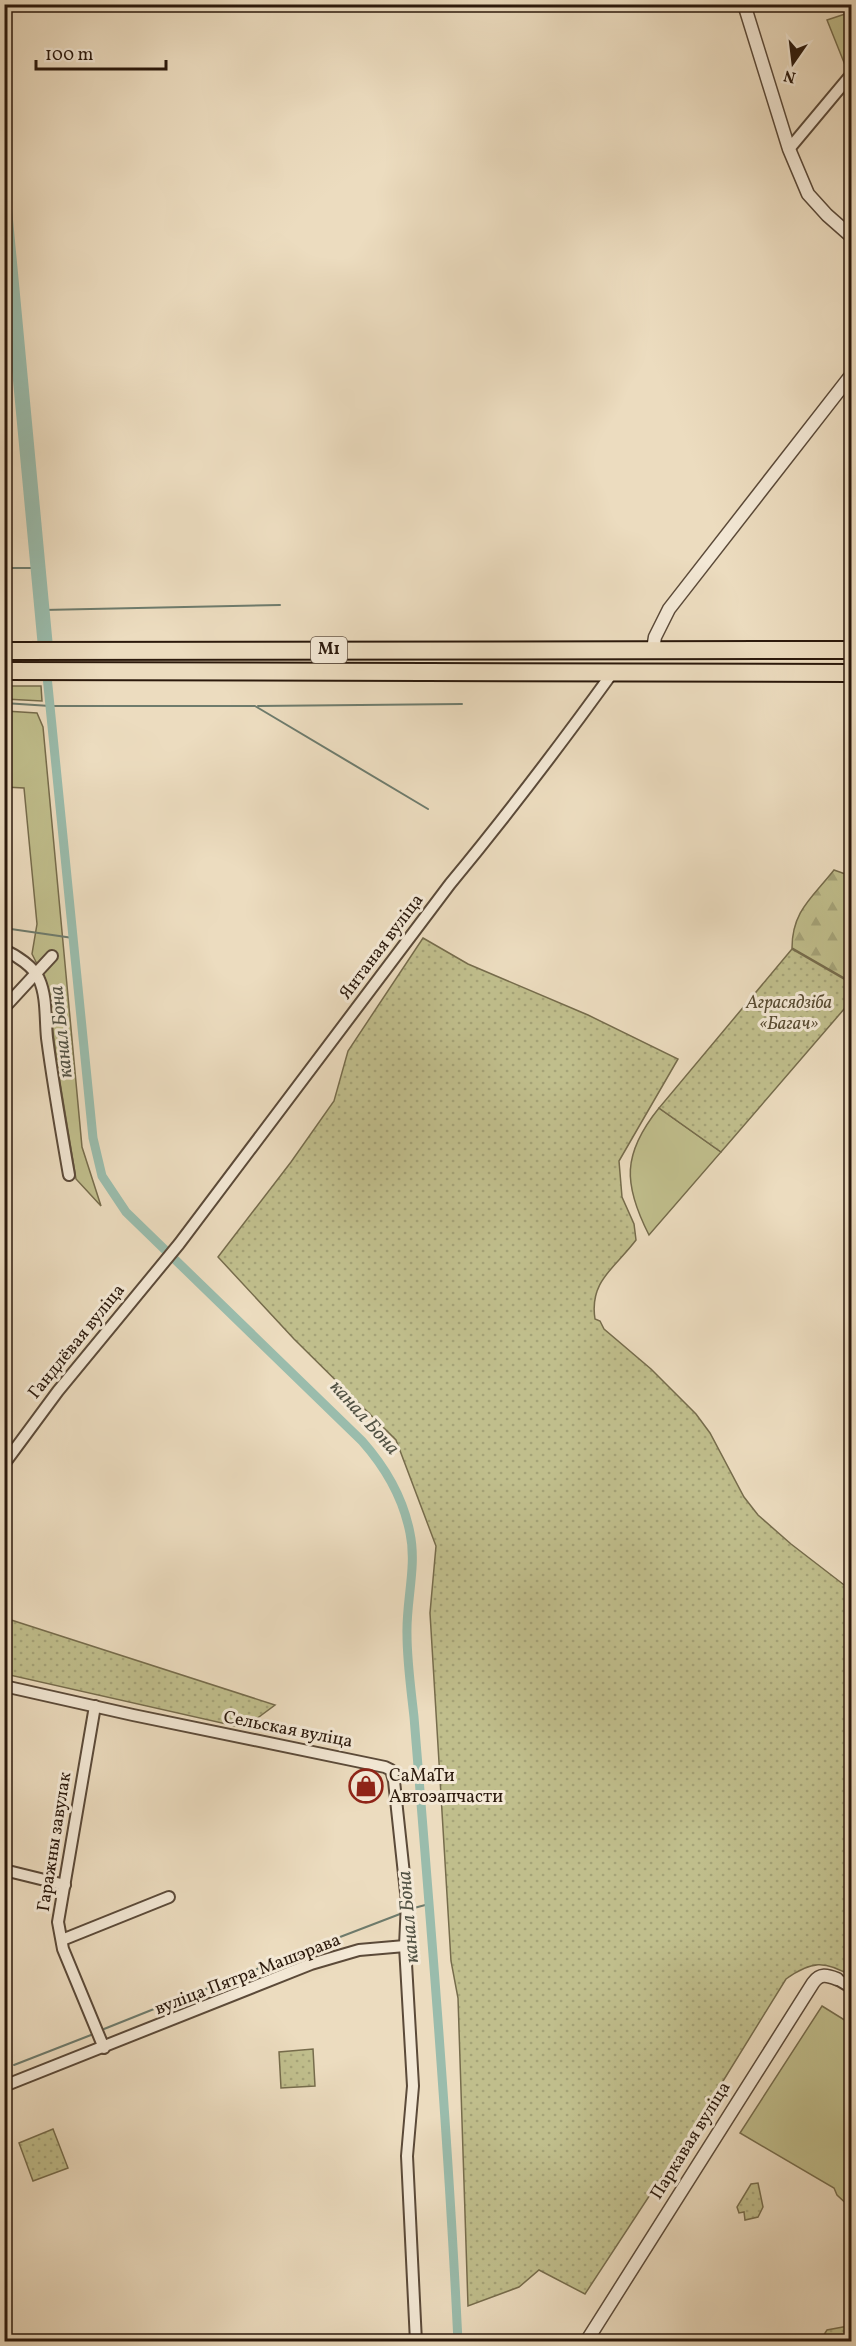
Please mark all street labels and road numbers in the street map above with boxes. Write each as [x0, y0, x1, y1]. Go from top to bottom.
road number: М1 [311, 637, 347, 663]
street label: Янтаная вуліца [334, 889, 430, 1005]
street label: Гандлёвая вуліца [23, 1279, 131, 1405]
street label: Сельская вуліца [221, 1705, 355, 1755]
street label: Гаражны завулак [32, 1770, 78, 1914]
street label: вуліца Пятра Машэрава [151, 1928, 345, 2022]
street label: Паркавая вуліца [645, 2077, 737, 2205]

